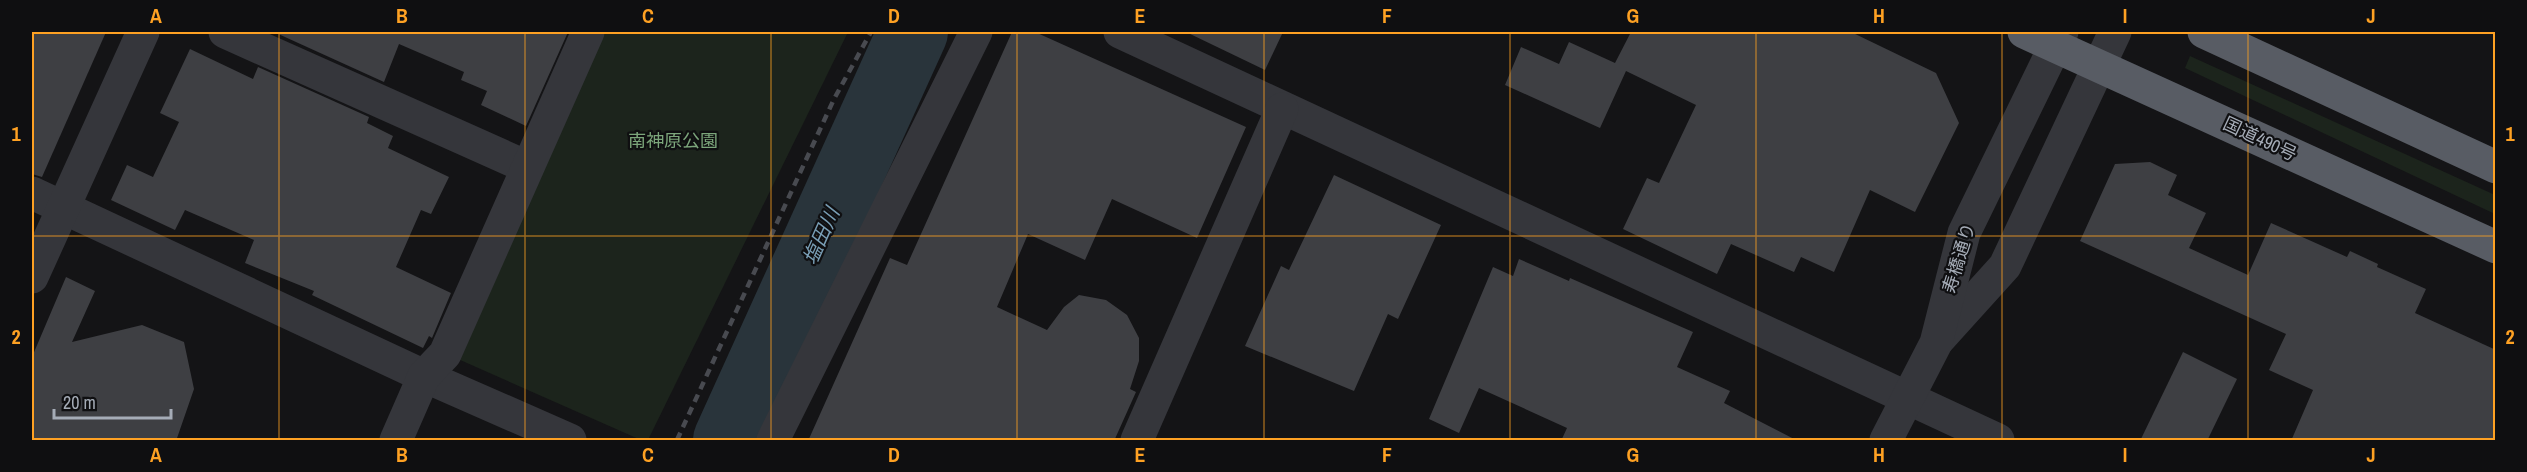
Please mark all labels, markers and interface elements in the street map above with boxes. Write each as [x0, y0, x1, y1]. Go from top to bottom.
text: A [150, 2, 162, 29]
text: B [396, 2, 408, 29]
text: C [642, 2, 654, 29]
text: D [888, 2, 900, 29]
text: E [1135, 2, 1146, 29]
text: F [1382, 2, 1392, 29]
text: G [1627, 2, 1639, 29]
text: H [1873, 2, 1885, 29]
text: I [2123, 2, 2127, 29]
text: J [2366, 2, 2376, 29]
street label: 国道490号 [2219, 111, 2301, 166]
text: 1 [11, 120, 21, 147]
text: 1 [2505, 120, 2515, 147]
park label: 南神原公園 [628, 128, 718, 153]
water label: 塩田川 [796, 201, 846, 269]
street label: 寿橋通り [1936, 220, 1981, 296]
text: 2 [11, 323, 21, 350]
text: 2 [2505, 323, 2515, 350]
scale bar [54, 382, 171, 420]
text: 20 m [63, 390, 96, 415]
text: A [150, 441, 162, 468]
text: B [396, 441, 408, 468]
text: C [642, 441, 654, 468]
text: D [888, 441, 900, 468]
text: E [1135, 441, 1146, 468]
text: F [1382, 441, 1392, 468]
text: G [1627, 441, 1639, 468]
text: H [1873, 441, 1885, 468]
text: I [2123, 441, 2127, 468]
text: J [2366, 441, 2376, 468]

